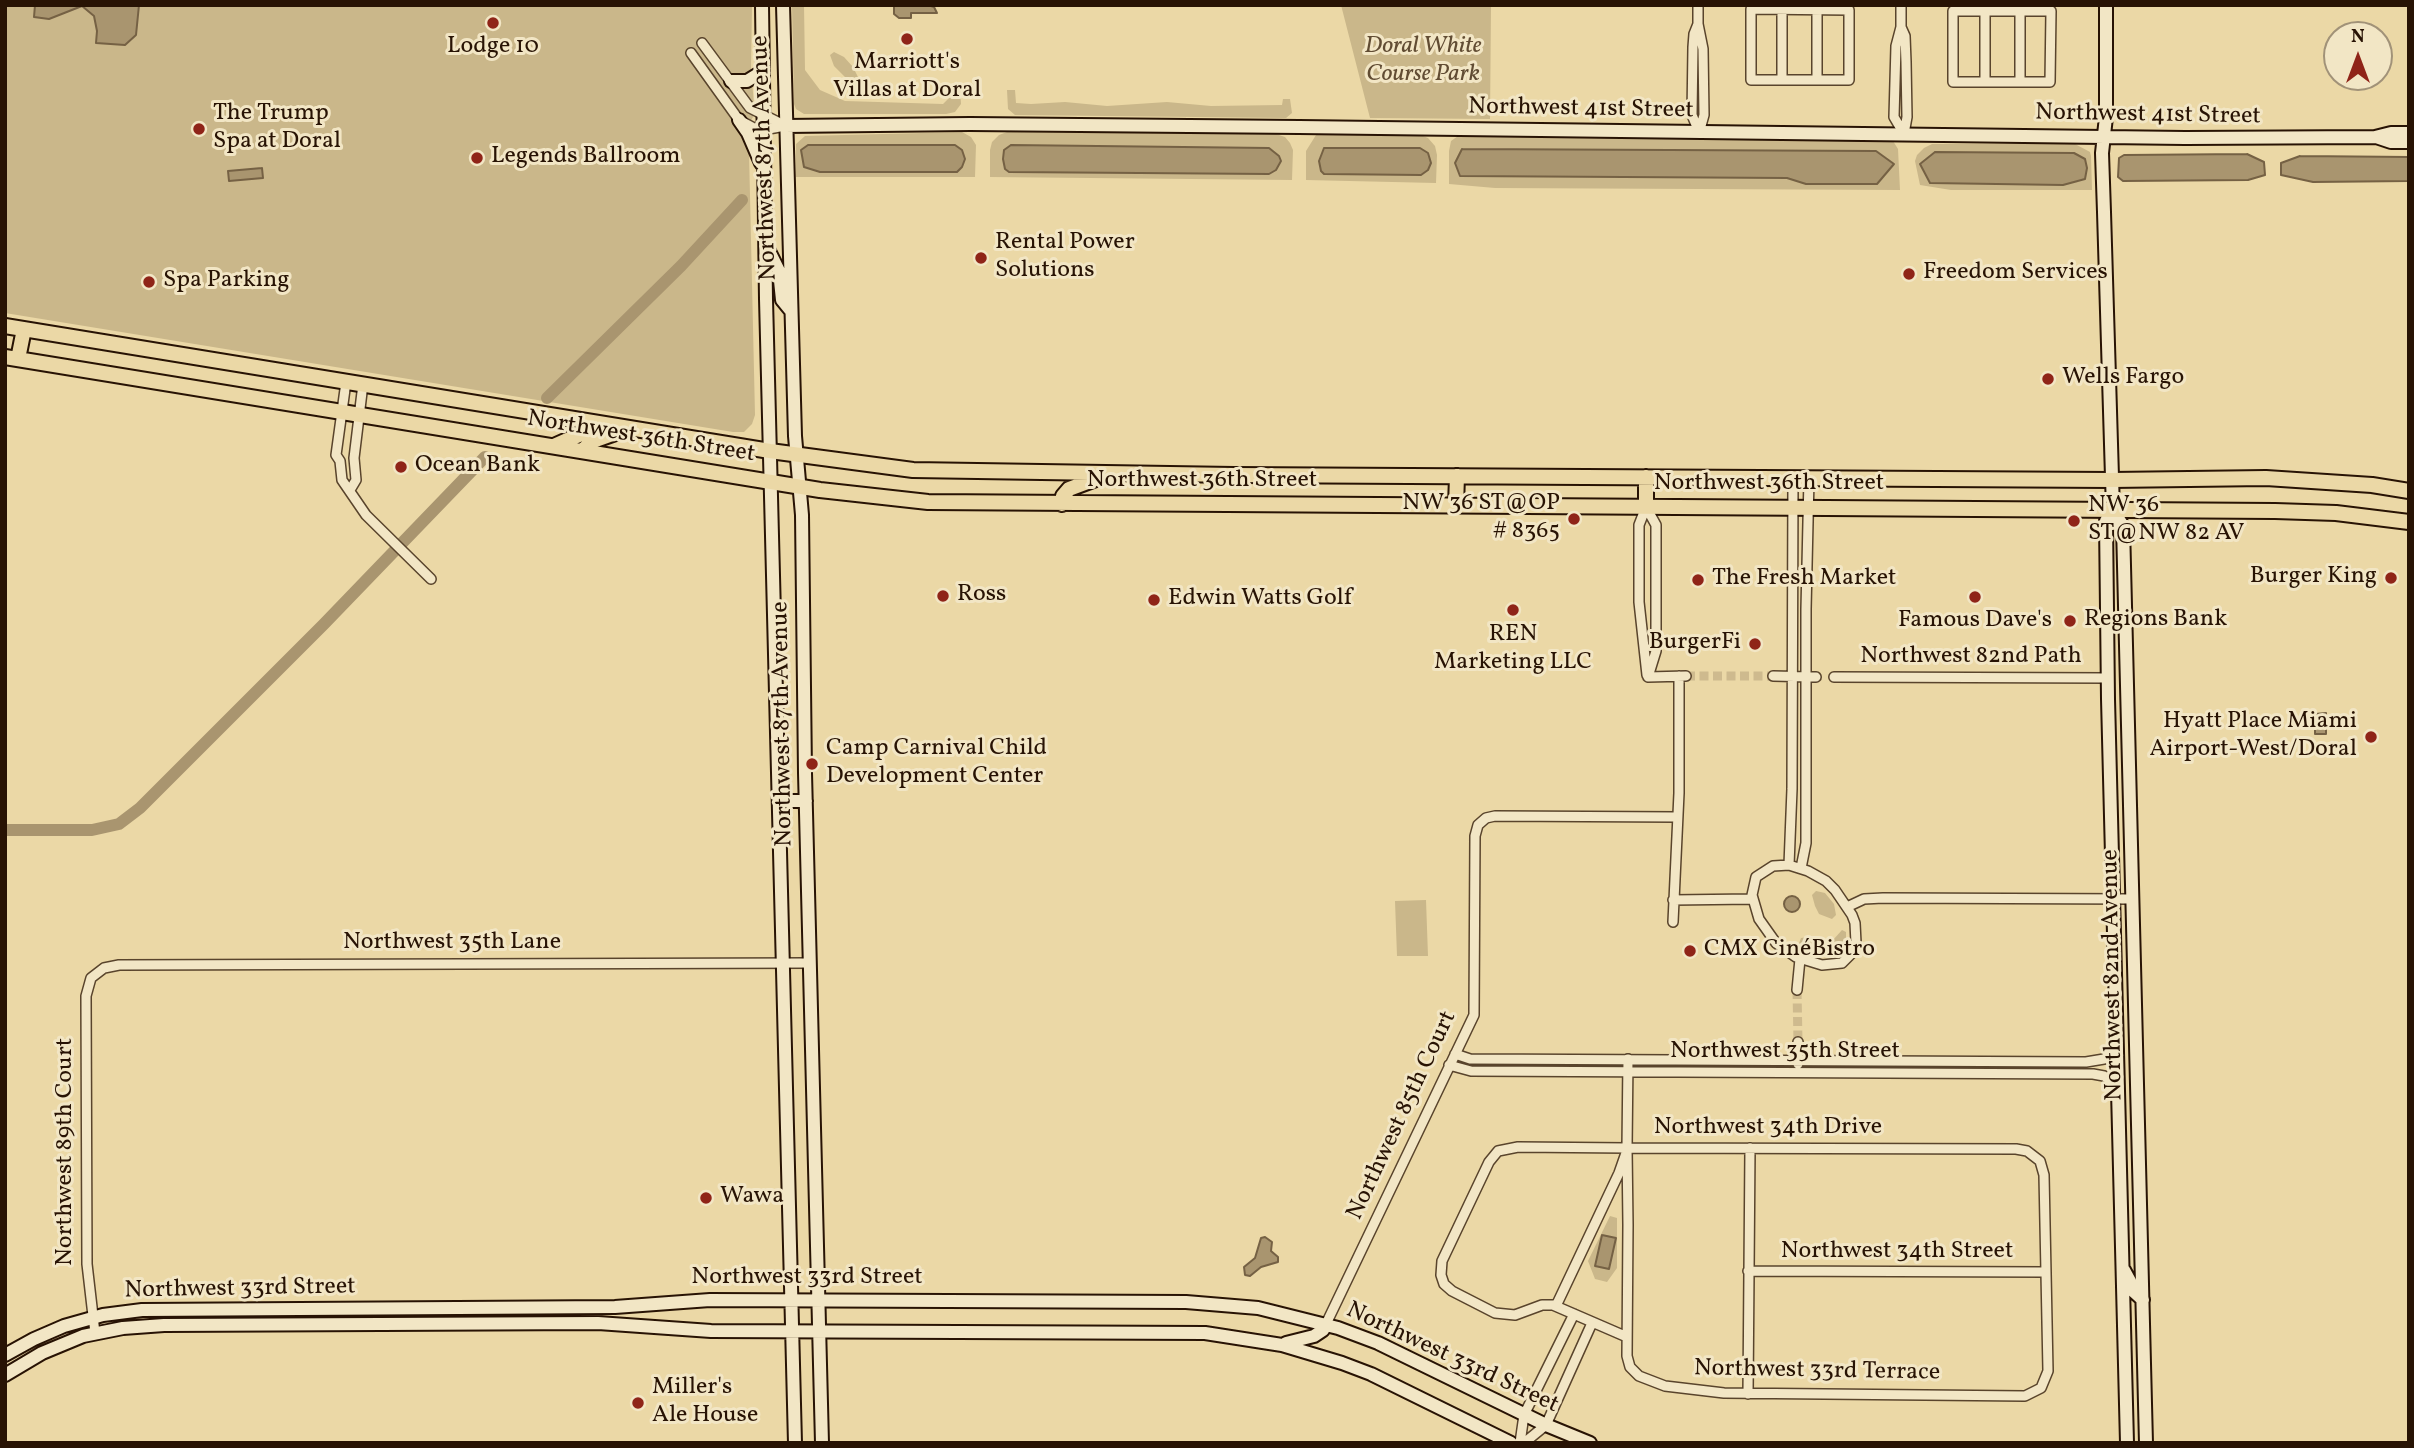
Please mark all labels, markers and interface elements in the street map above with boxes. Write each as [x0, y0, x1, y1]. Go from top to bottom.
marker: Lodge 10 [485, 15, 501, 31]
north arrow [2323, 21, 2393, 91]
text: N [2351, 24, 2365, 50]
marker: Marriott's Villas at Doral [899, 31, 915, 47]
place label: Lodge 10 [447, 34, 539, 62]
park label: Doral White Course Park [1365, 34, 1481, 90]
street label: Northwest 87th Avenue [747, 35, 785, 281]
place label: Marriott's Villas at Doral [833, 50, 981, 106]
street label: Northwest 41st Street [1468, 94, 1694, 126]
street label: Northwest 41st Street [2035, 100, 2261, 132]
place label: The Trump Spa at Doral [213, 101, 341, 157]
marker: The Trump Spa at Doral [191, 121, 207, 137]
place label: Legends Ballroom [491, 144, 680, 172]
marker: Legends Ballroom [469, 150, 485, 166]
place label: Rental Power Solutions [995, 230, 1135, 286]
marker: Rental Power Solutions [973, 250, 989, 266]
place label: Freedom Services [1923, 260, 2108, 288]
marker: Freedom Services [1901, 266, 1917, 282]
place label: Spa Parking [163, 268, 290, 296]
marker: Spa Parking [141, 274, 157, 290]
place label: Wells Fargo [2062, 365, 2184, 393]
marker: Wells Fargo [2040, 371, 2056, 387]
street label: Northwest 36th Street [525, 406, 757, 470]
place label: Ocean Bank [415, 453, 540, 481]
marker: Ocean Bank [393, 459, 409, 475]
street label: Northwest 36th Street [1087, 468, 1317, 496]
street label: Northwest 36th Street [1654, 471, 1884, 499]
place label: NW 36 ST@OP # 8365 [1402, 491, 1560, 547]
place label: NW 36 ST@NW 82 AV [2088, 493, 2245, 549]
marker: NW 36 ST@OP # 8365 [1566, 511, 1582, 527]
marker: NW 36 ST@NW 82 AV [2066, 513, 2082, 529]
place label: Burger King [2250, 564, 2377, 592]
place label: The Fresh Market [1712, 566, 1896, 594]
marker: Burger King [2383, 570, 2399, 586]
marker: The Fresh Market [1690, 572, 1706, 588]
place label: Ross [957, 582, 1006, 610]
place label: Edwin Watts Golf [1168, 586, 1352, 614]
marker: Ross [935, 588, 951, 604]
marker: Famous Dave's [1967, 589, 1983, 605]
marker: Edwin Watts Golf [1146, 592, 1162, 608]
street label: Northwest 87th Avenue [767, 601, 801, 847]
marker: REN Marketing LLC [1505, 602, 1521, 618]
place label: Regions Bank [2084, 607, 2227, 635]
place label: Famous Dave's [1898, 608, 2052, 636]
marker: Regions Bank [2062, 613, 2078, 629]
place label: REN Marketing LLC [1434, 622, 1592, 678]
place label: BurgerFi [1649, 630, 1741, 658]
marker: BurgerFi [1747, 636, 1763, 652]
street label: Northwest 82nd Path [1860, 644, 2082, 672]
place label: Hyatt Place Miami Airport-West/Doral [2149, 709, 2357, 765]
marker: Hyatt Place Miami Airport-West/Doral [2363, 729, 2379, 745]
place label: Camp Carnival Child Development Center [826, 736, 1047, 792]
marker: Camp Carnival Child Development Center [804, 756, 820, 772]
street label: Northwest 82nd Avenue [2097, 849, 2131, 1101]
street label: Northwest 35th Lane [343, 930, 561, 958]
place label: CMX CinéBistro [1704, 937, 1875, 965]
marker: CMX CinéBistro [1682, 943, 1698, 959]
street label: Northwest 85th Court [1342, 1007, 1464, 1225]
street label: Northwest 89th Court [53, 1038, 81, 1266]
street label: Northwest 35th Street [1670, 1039, 1900, 1067]
street label: Northwest 34th Drive [1654, 1115, 1882, 1143]
place label: Wawa [720, 1184, 784, 1212]
marker: Wawa [698, 1190, 714, 1206]
street label: Northwest 34th Street [1781, 1239, 2013, 1267]
street label: Northwest 33rd Street [691, 1265, 923, 1293]
street label: Northwest 33rd Street [124, 1274, 356, 1306]
street label: Northwest 33rd Street [1341, 1297, 1563, 1421]
street label: Northwest 33rd Terrace [1694, 1355, 1940, 1389]
place label: Miller's Ale House [652, 1375, 758, 1431]
marker: Miller's Ale House [630, 1395, 646, 1411]

